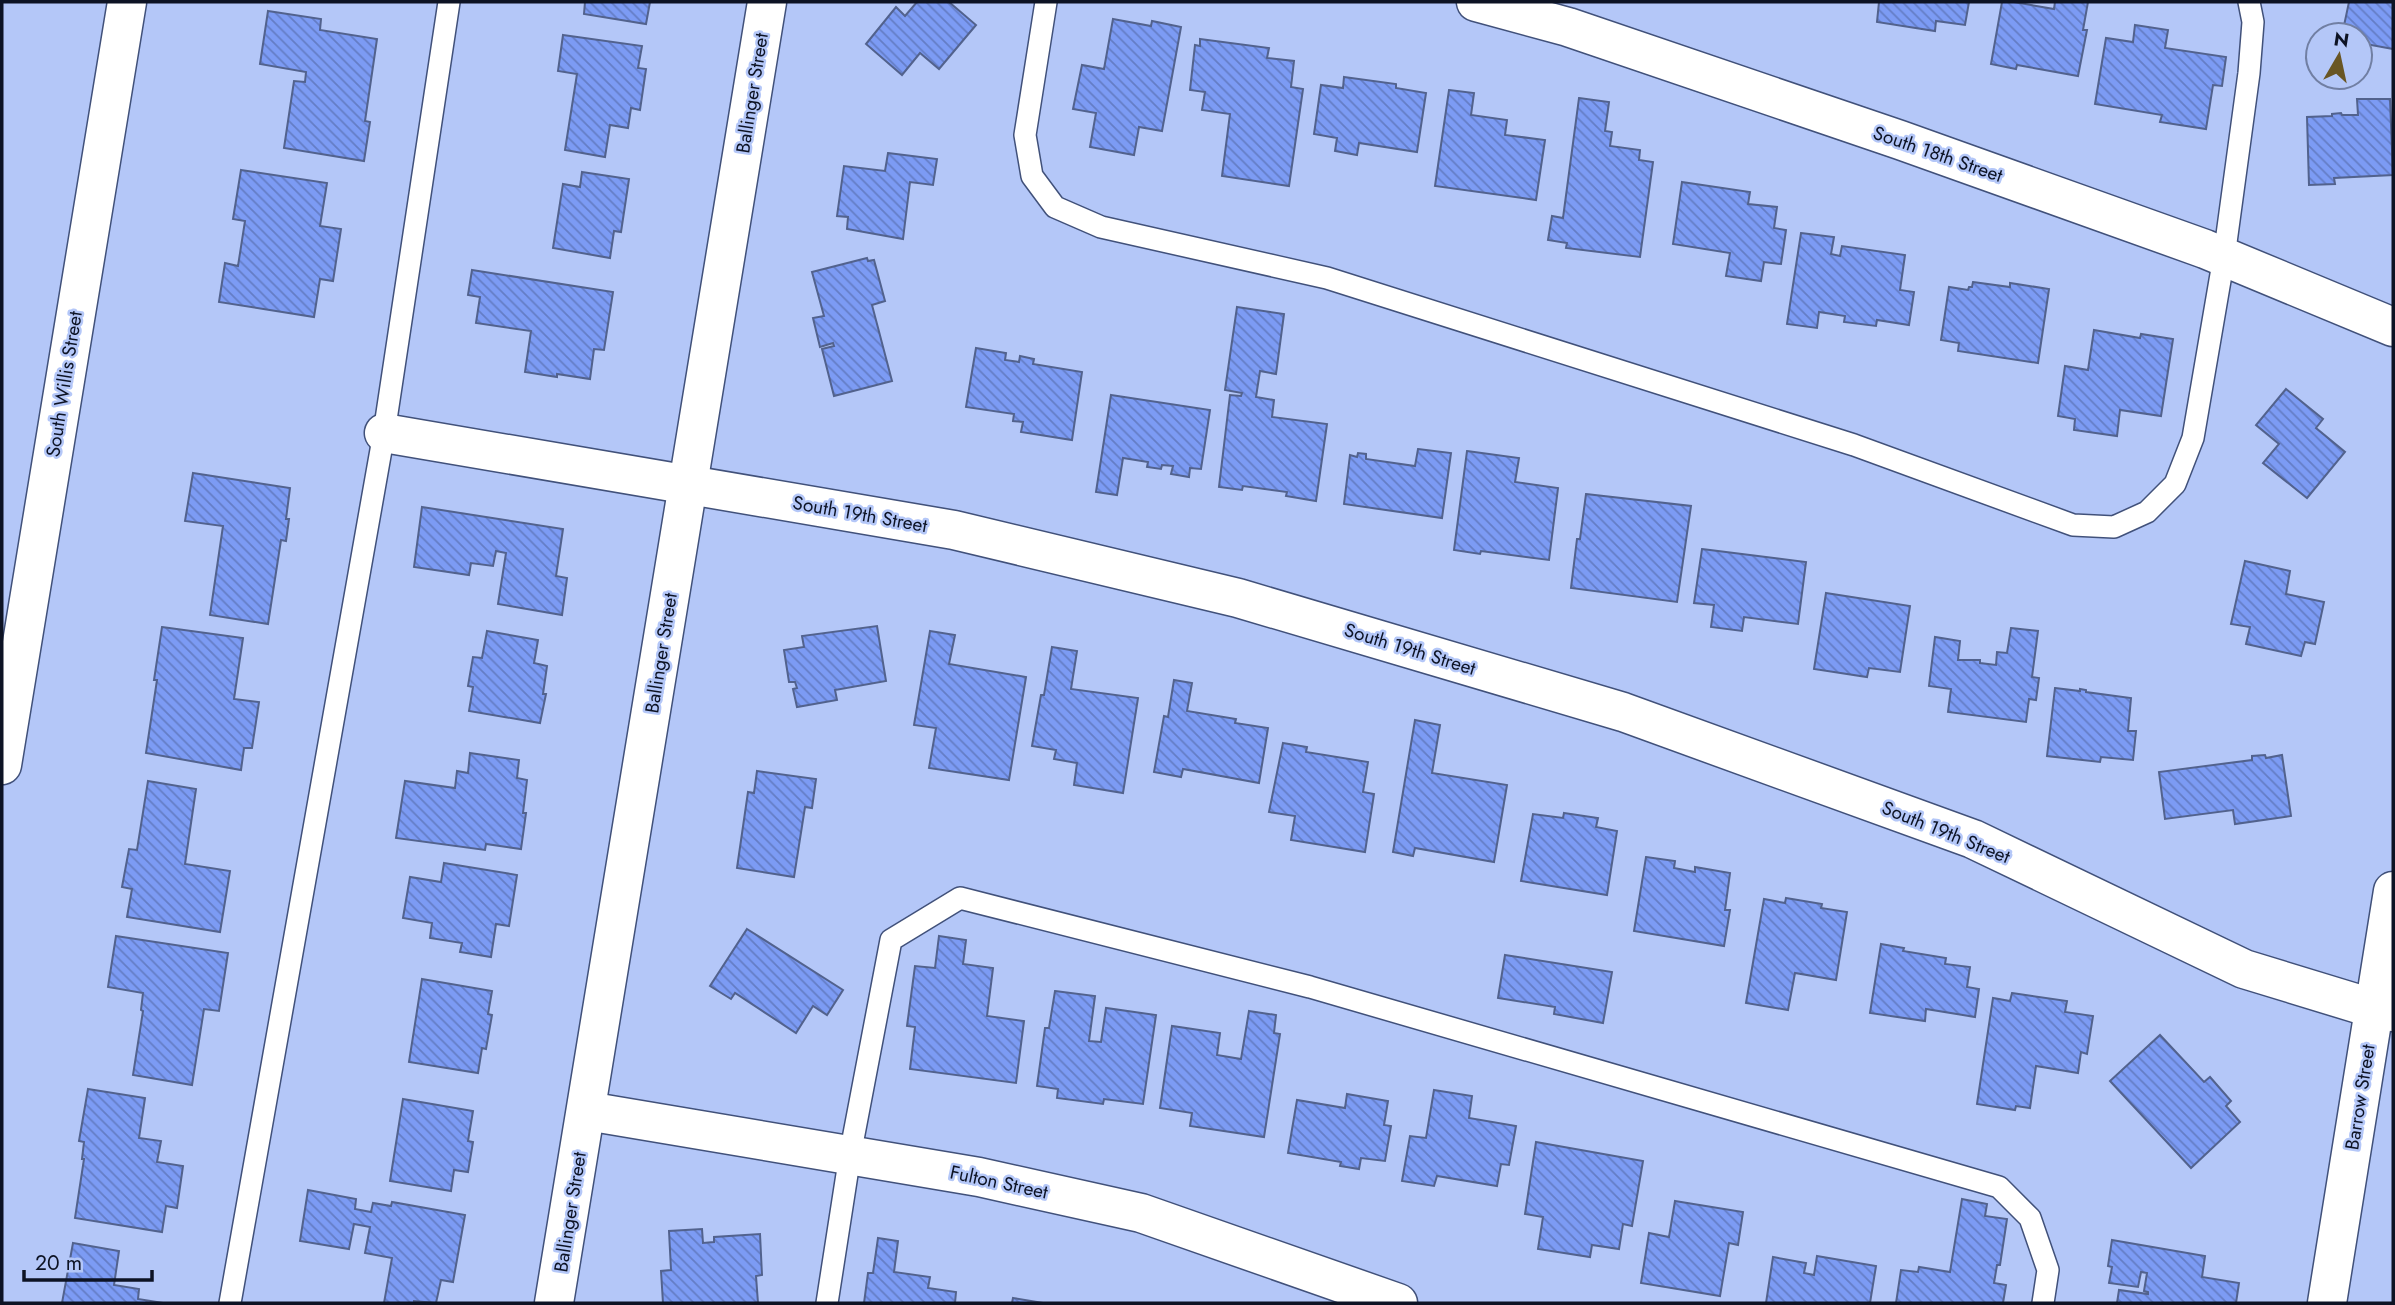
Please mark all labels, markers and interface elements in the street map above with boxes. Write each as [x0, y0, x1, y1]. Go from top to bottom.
north arrow [2304, 21, 2374, 91]
text: N [2332, 25, 2351, 54]
street label: Ballinger Street [729, 30, 775, 155]
street label: South 18th Street [1870, 119, 2007, 189]
street label: South Willis Street [39, 309, 89, 459]
street label: South 19th Street [791, 489, 930, 539]
street label: Ballinger Street [638, 590, 684, 715]
street label: South 19th Street [1341, 616, 1479, 682]
street label: South 19th Street [1878, 794, 2015, 870]
street label: Barrow Street [2338, 1042, 2382, 1152]
street label: Ballinger Street [547, 1149, 593, 1274]
street label: Fulton Street [948, 1158, 1051, 1206]
scale bar [24, 1238, 152, 1282]
text: 20 m [35, 1248, 82, 1278]

